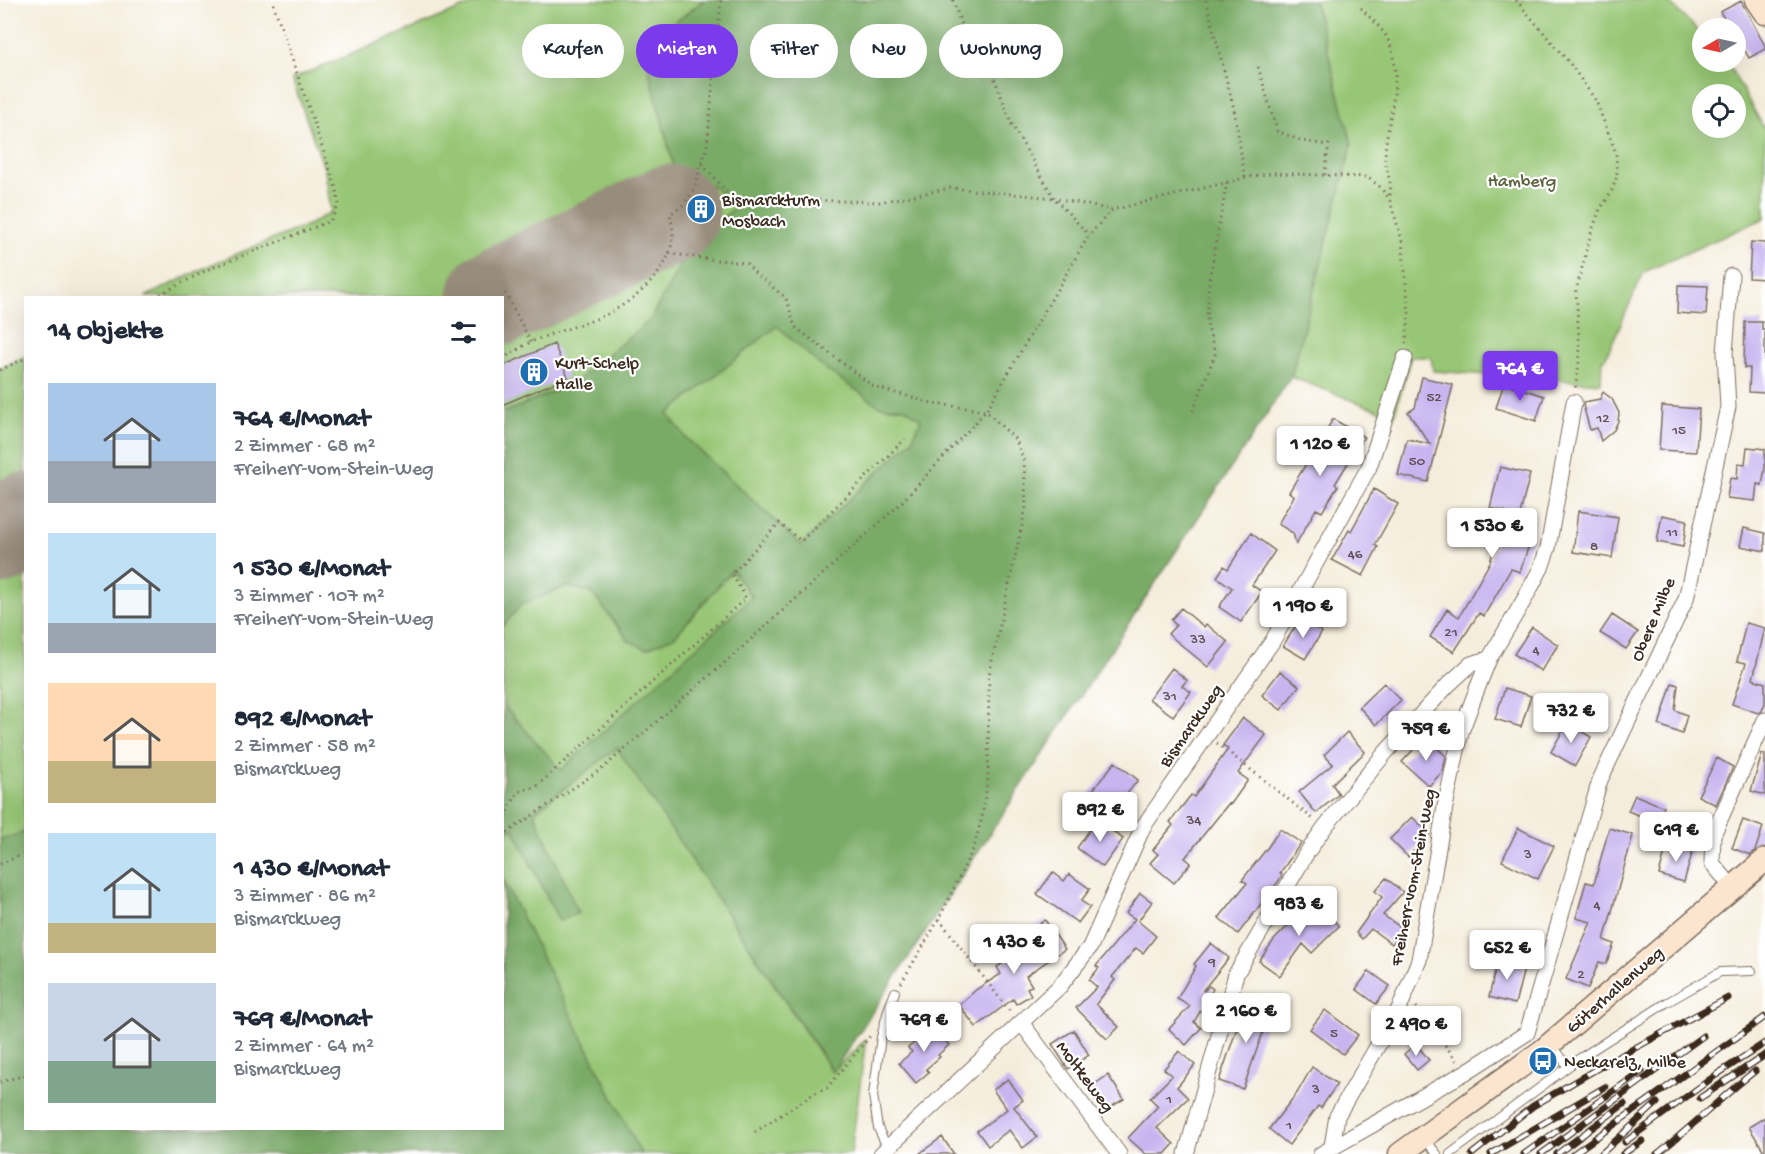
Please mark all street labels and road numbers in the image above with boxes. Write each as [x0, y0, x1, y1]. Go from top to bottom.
street label: Obere Milbe [1627, 574, 1682, 665]
street label: Bismarckweg [1155, 681, 1228, 773]
street label: Freiherr-vom-Stein-Weg [1387, 787, 1442, 969]
street label: Güterhallenweg [1563, 943, 1668, 1039]
street label: Moltkeweg [1050, 1038, 1118, 1117]

